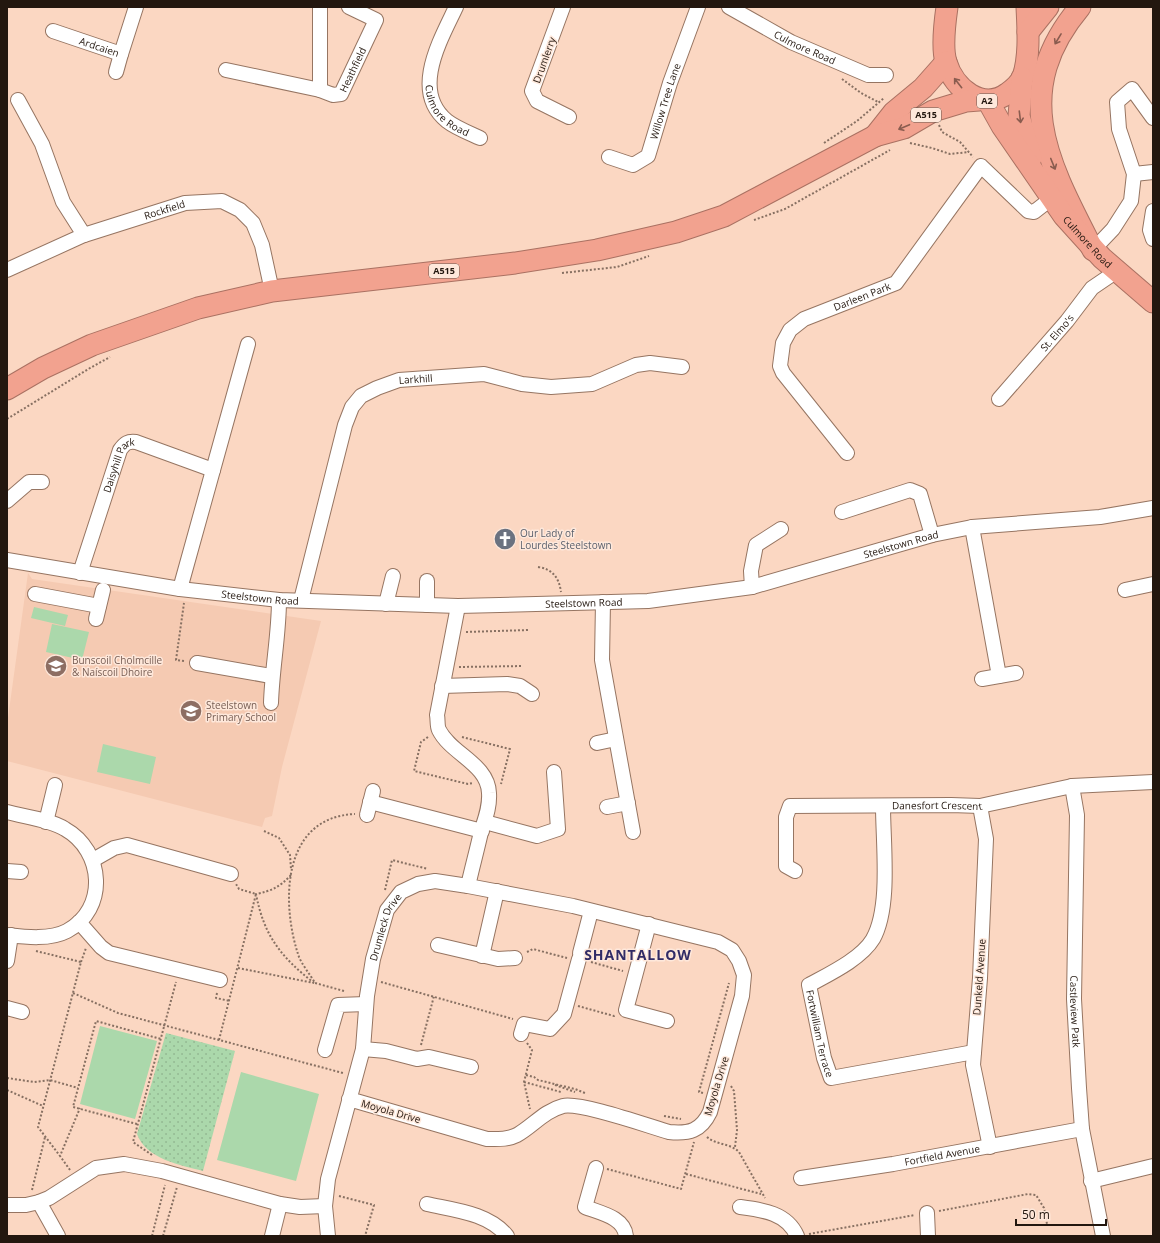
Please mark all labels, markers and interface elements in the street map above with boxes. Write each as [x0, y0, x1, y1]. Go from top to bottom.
street label: Culmore Road [772, 27, 838, 67]
street label: Ardcaien [78, 33, 121, 60]
one-way arrow [1053, 33, 1061, 45]
street label: Drumlerry [529, 34, 559, 85]
street label: Heathfield [336, 45, 369, 94]
street label: Willow Tree Lane [646, 61, 684, 141]
one-way arrow [954, 77, 962, 88]
street label: Culmore Road [422, 84, 472, 139]
road number: A2 [977, 94, 997, 108]
road number: A515 [911, 108, 941, 122]
one-way arrow [1016, 110, 1024, 123]
one-way arrow [898, 124, 910, 132]
one-way arrow [1049, 158, 1057, 170]
street label: Rockfield [142, 196, 187, 223]
street label: Culmore Road [1060, 213, 1115, 271]
road number: A515 [429, 264, 459, 278]
street label: Darleen Park [831, 279, 893, 314]
street label: St. Elmo's [1037, 311, 1077, 354]
street label: Larkhill [398, 371, 433, 387]
street label: Daisyhill Park [100, 435, 136, 495]
church icon: Our Lady of Lourdes Steelstown [492, 526, 518, 552]
place label: Our Lady of Lourdes Steelstown [520, 526, 612, 552]
street label: Steelstown Road [862, 527, 940, 562]
street label: Steelstown Road [221, 587, 299, 608]
street label: Steelstown Road [545, 595, 623, 611]
school or university icon: Bunscoil Cholmcille & Naíscoil Dhoire [43, 653, 69, 679]
place label: Bunscoil Cholmcille & Naíscoil Dhoire [72, 653, 163, 679]
school or university icon: Steelstown Primary School [178, 698, 204, 724]
place label: Steelstown Primary School [206, 698, 276, 724]
street label: Danesfort Crescent [892, 798, 984, 813]
street label: Drumleck Drive [366, 890, 405, 962]
street label: Dunkeld Avenue [969, 938, 989, 1016]
district label: SHANTALLOW [584, 945, 692, 964]
street label: Castleview Patk [1067, 975, 1084, 1049]
street label: Fortwilliam Terrace [803, 988, 837, 1079]
street label: Moyola Drive [700, 1054, 732, 1117]
street label: Moyola Drive [360, 1096, 423, 1126]
street label: Fortfield Avenue [903, 1141, 981, 1169]
scale bar [1016, 1201, 1106, 1227]
text: 50 m [1022, 1206, 1050, 1223]

